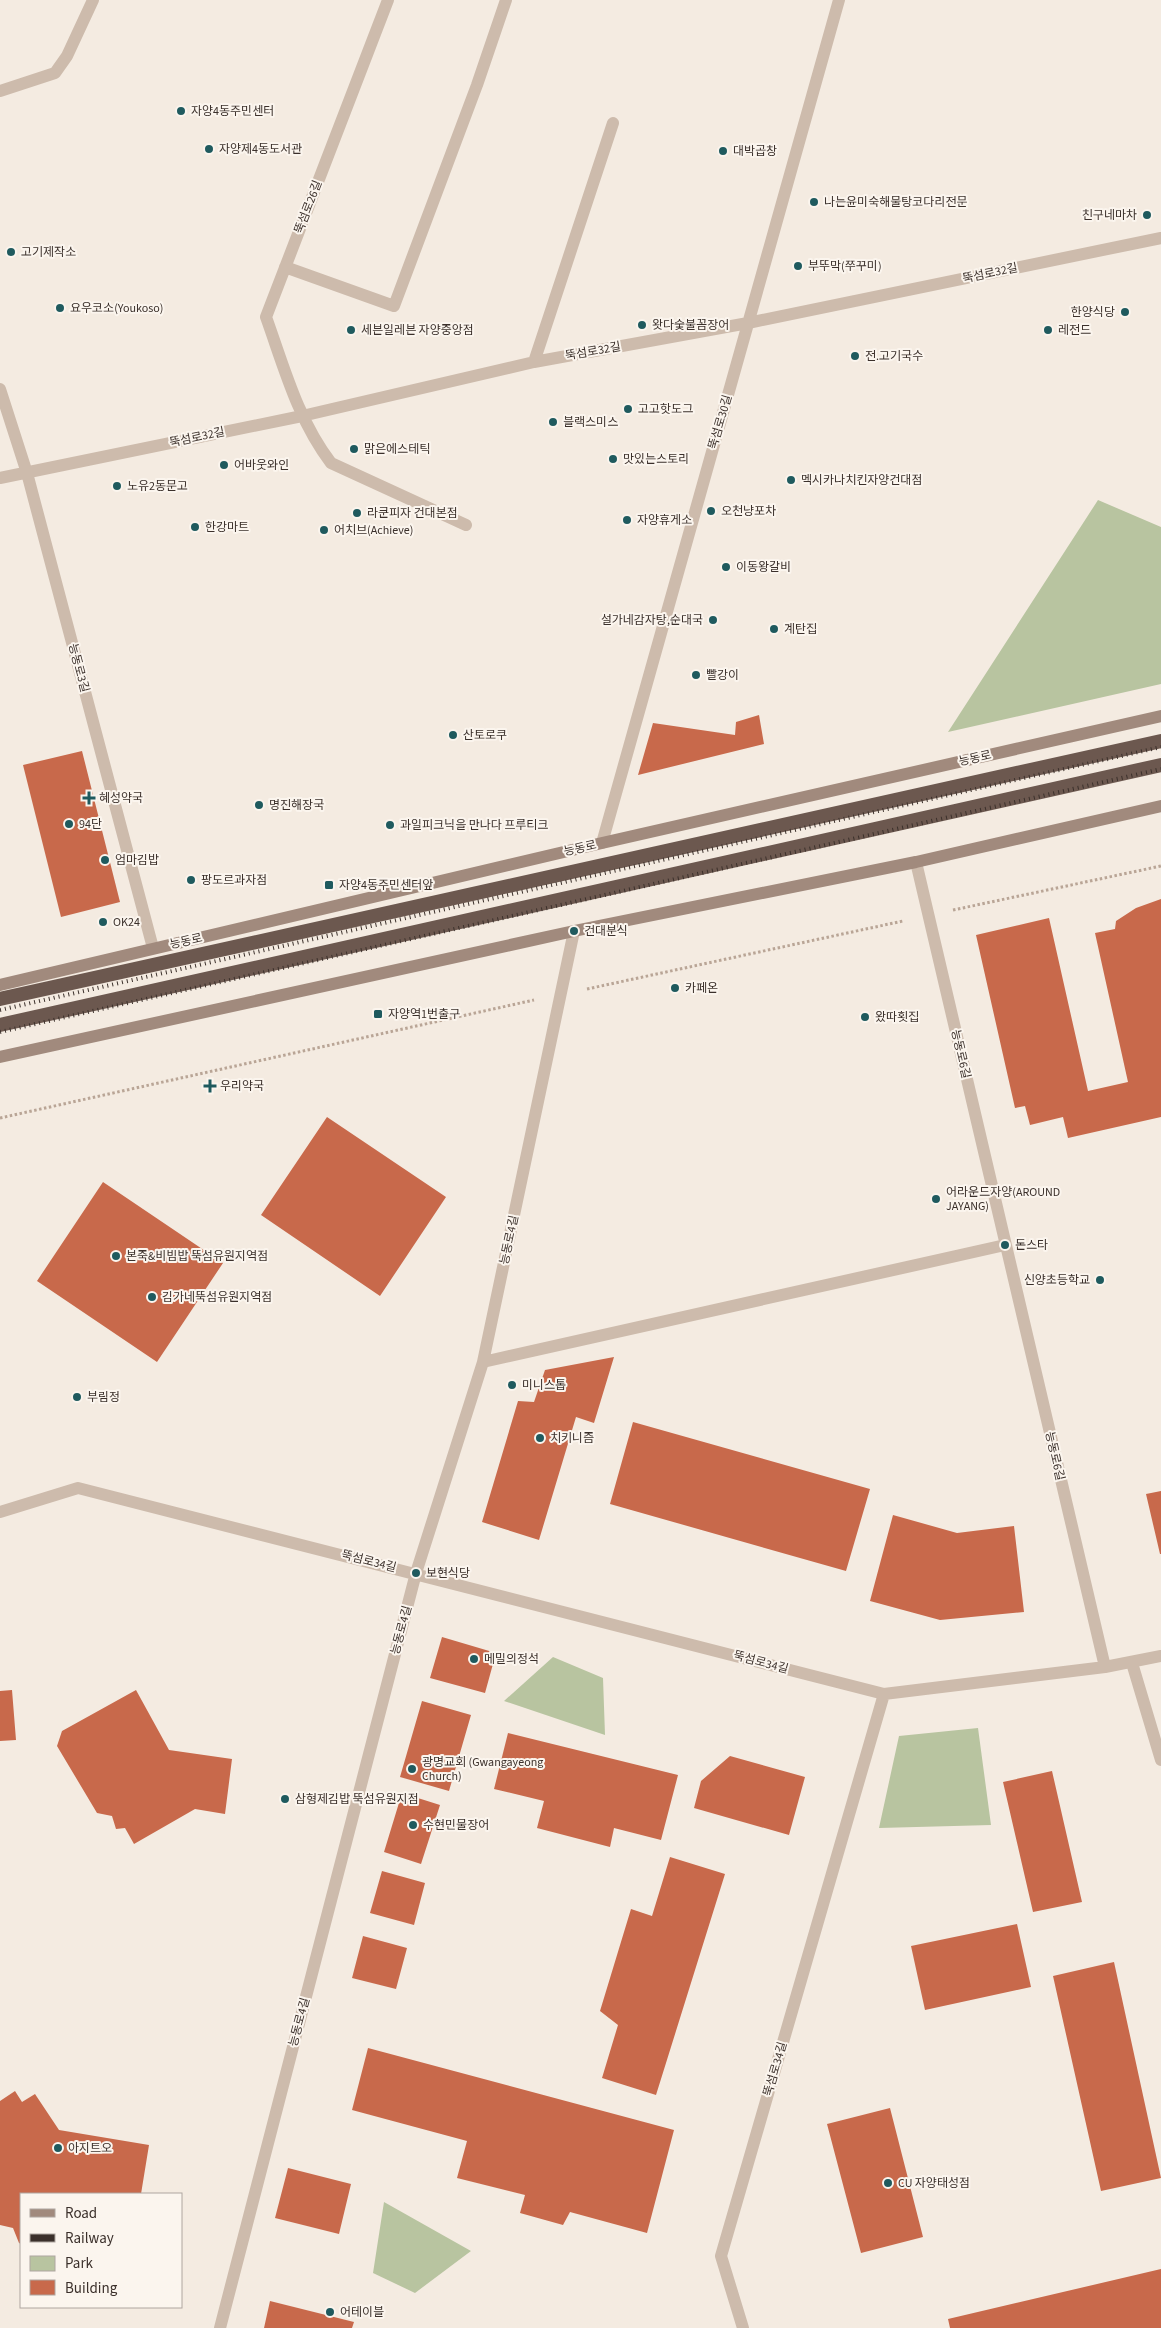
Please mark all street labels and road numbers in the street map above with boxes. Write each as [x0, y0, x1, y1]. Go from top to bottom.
street label: 뚝섬로26길 [290, 178, 326, 236]
street label: 뚝섬로32길 [961, 259, 1019, 288]
street label: 뚝섬로32길 [564, 338, 622, 365]
street label: 뚝섬로30길 [705, 393, 736, 451]
street label: 뚝섬로32길 [168, 423, 226, 452]
street label: 능동로3길 [64, 642, 93, 695]
street label: 능동로 [957, 746, 993, 770]
street label: 능동로 [562, 836, 598, 860]
street label: 능동로 [168, 929, 204, 953]
street label: 능동로6길 [947, 1028, 974, 1080]
street label: 능동로4길 [496, 1214, 523, 1266]
street label: 능동로6길 [1041, 1430, 1068, 1482]
street label: 뚝섬로34길 [340, 1546, 398, 1577]
street label: 능동로4길 [387, 1604, 416, 1657]
street label: 뚝섬로34길 [732, 1647, 790, 1678]
street label: 능동로4길 [285, 1996, 314, 2049]
street label: 뚝섬로34길 [760, 2040, 791, 2098]

